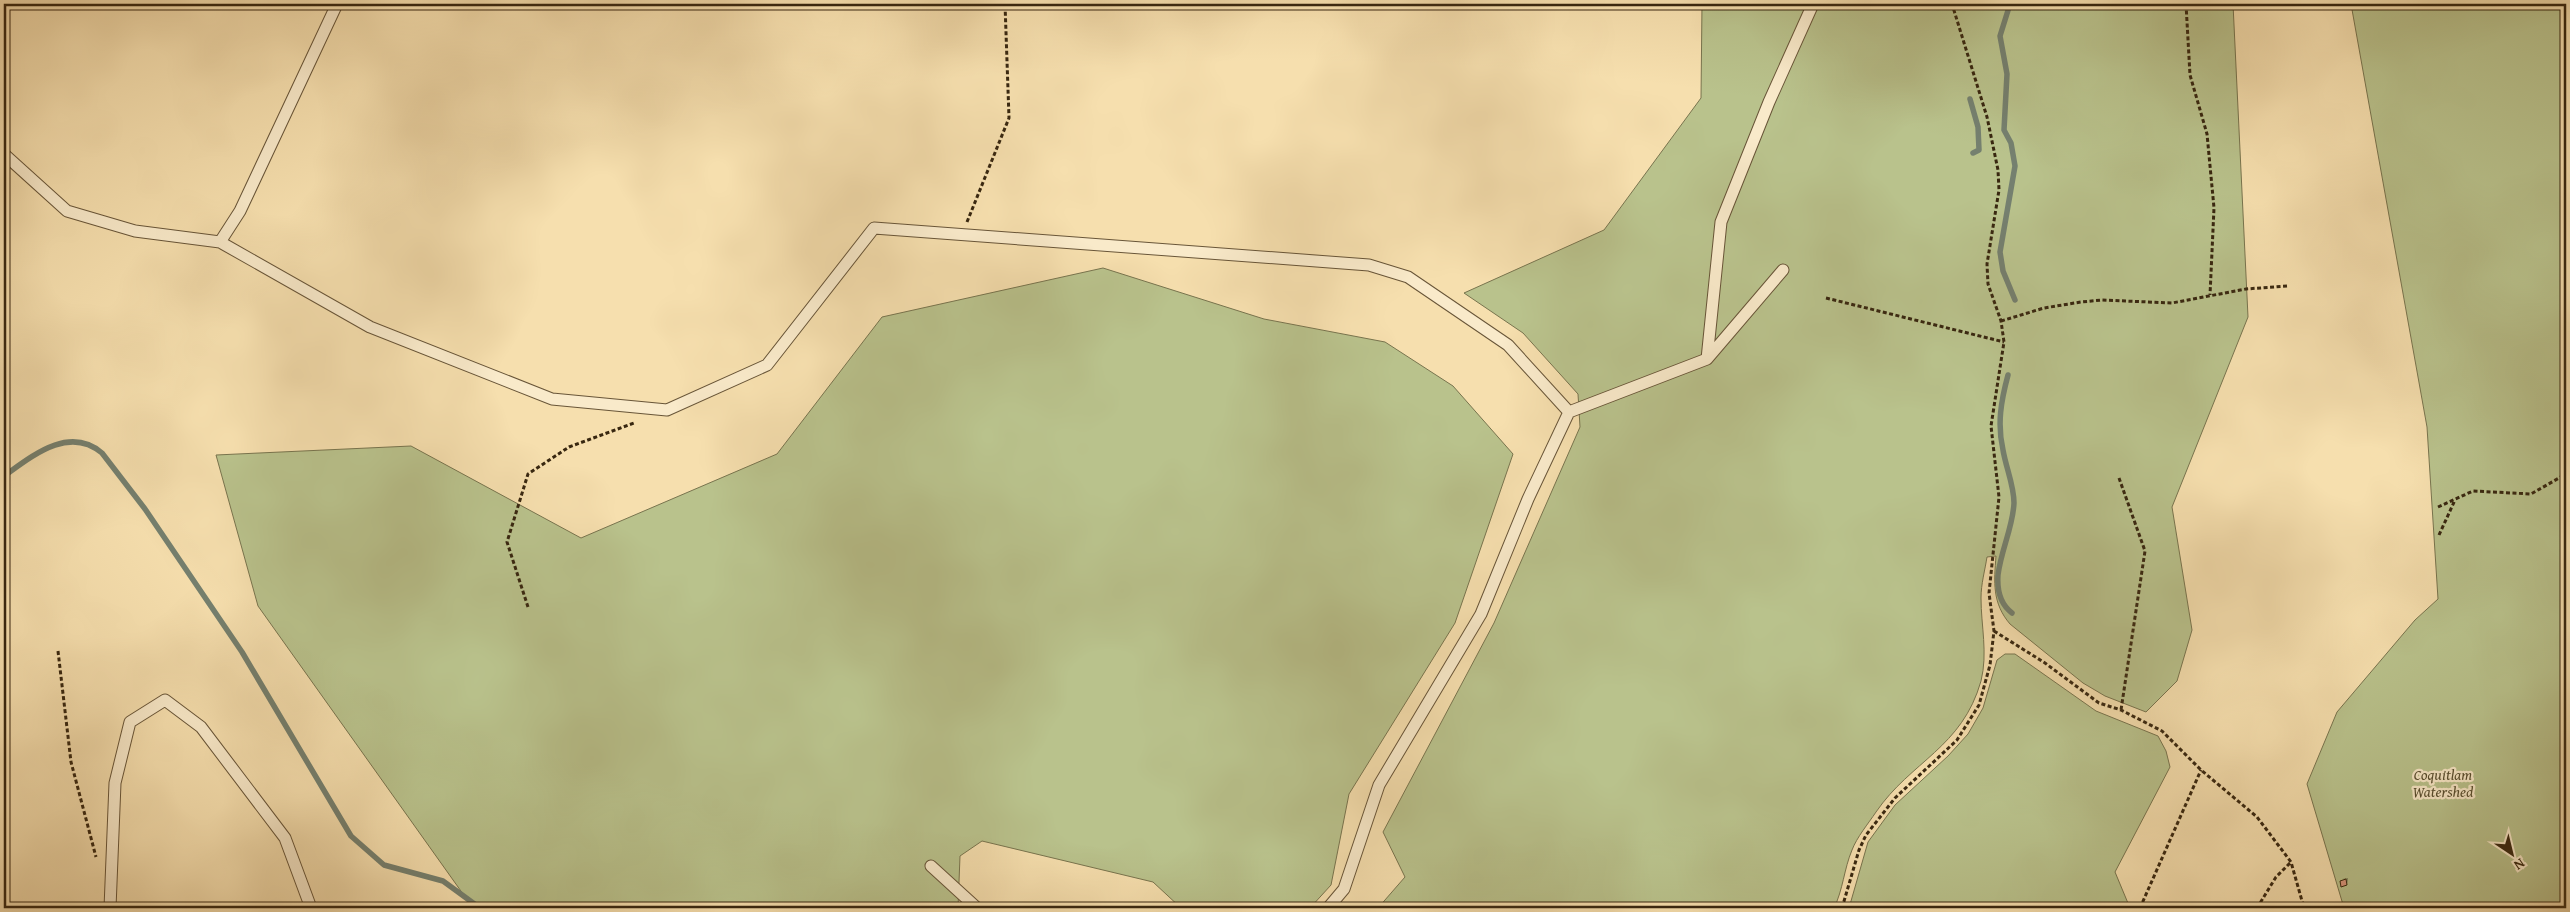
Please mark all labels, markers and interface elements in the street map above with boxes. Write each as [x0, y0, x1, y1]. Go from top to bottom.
park label: Coquitlam Watershed [2413, 764, 2473, 802]
north arrow [2488, 830, 2538, 880]
text: N [2509, 854, 2529, 876]

